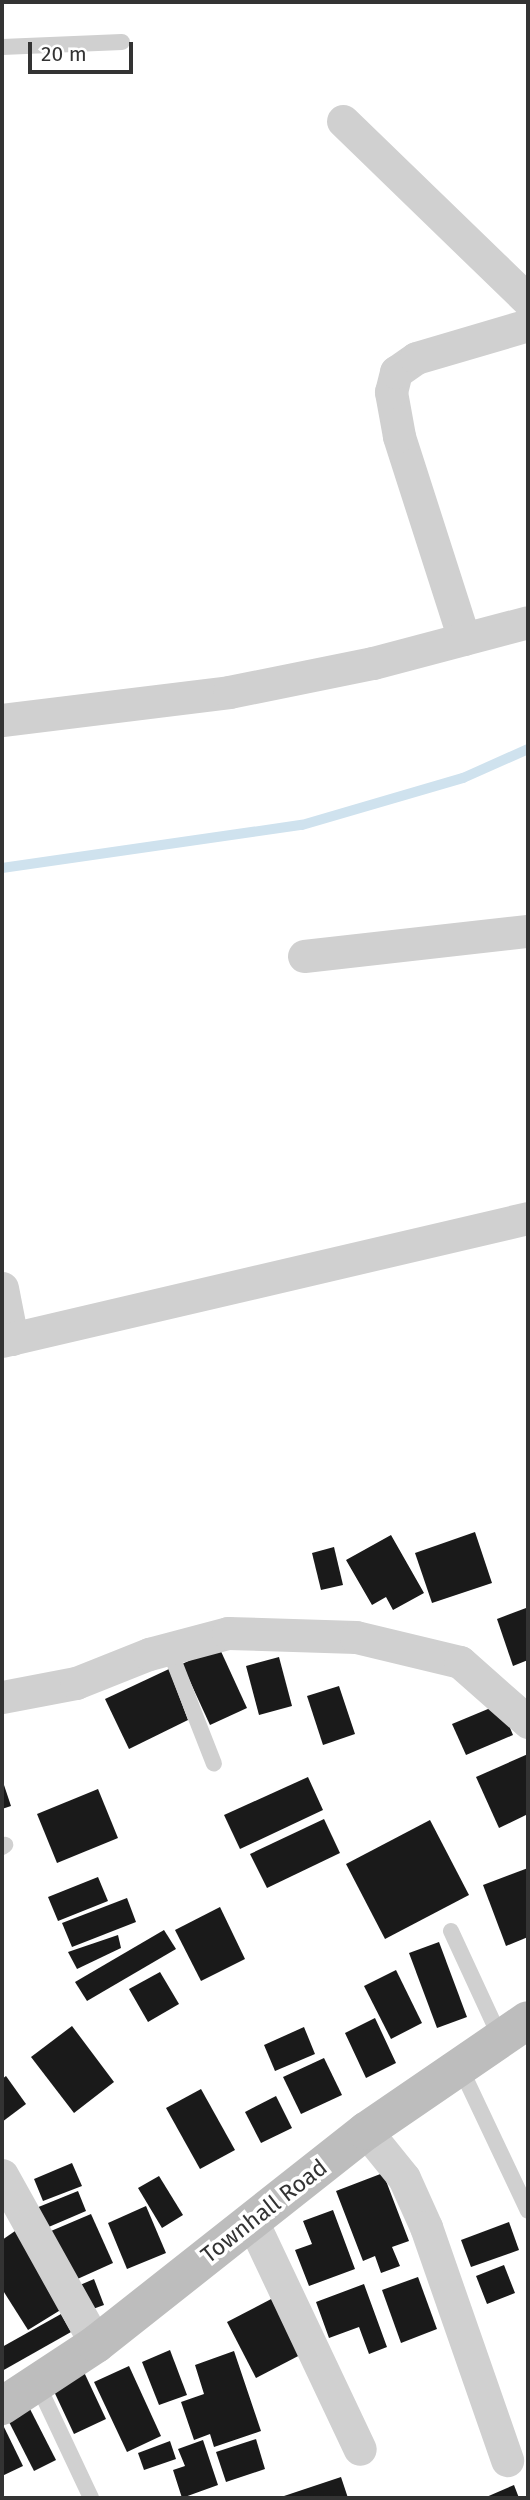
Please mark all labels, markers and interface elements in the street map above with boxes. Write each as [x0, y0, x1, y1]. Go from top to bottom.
scale bar [32, 28, 136, 72]
text: 20 m [41, 41, 87, 67]
street label: Townhall Road [195, 2153, 333, 2269]

